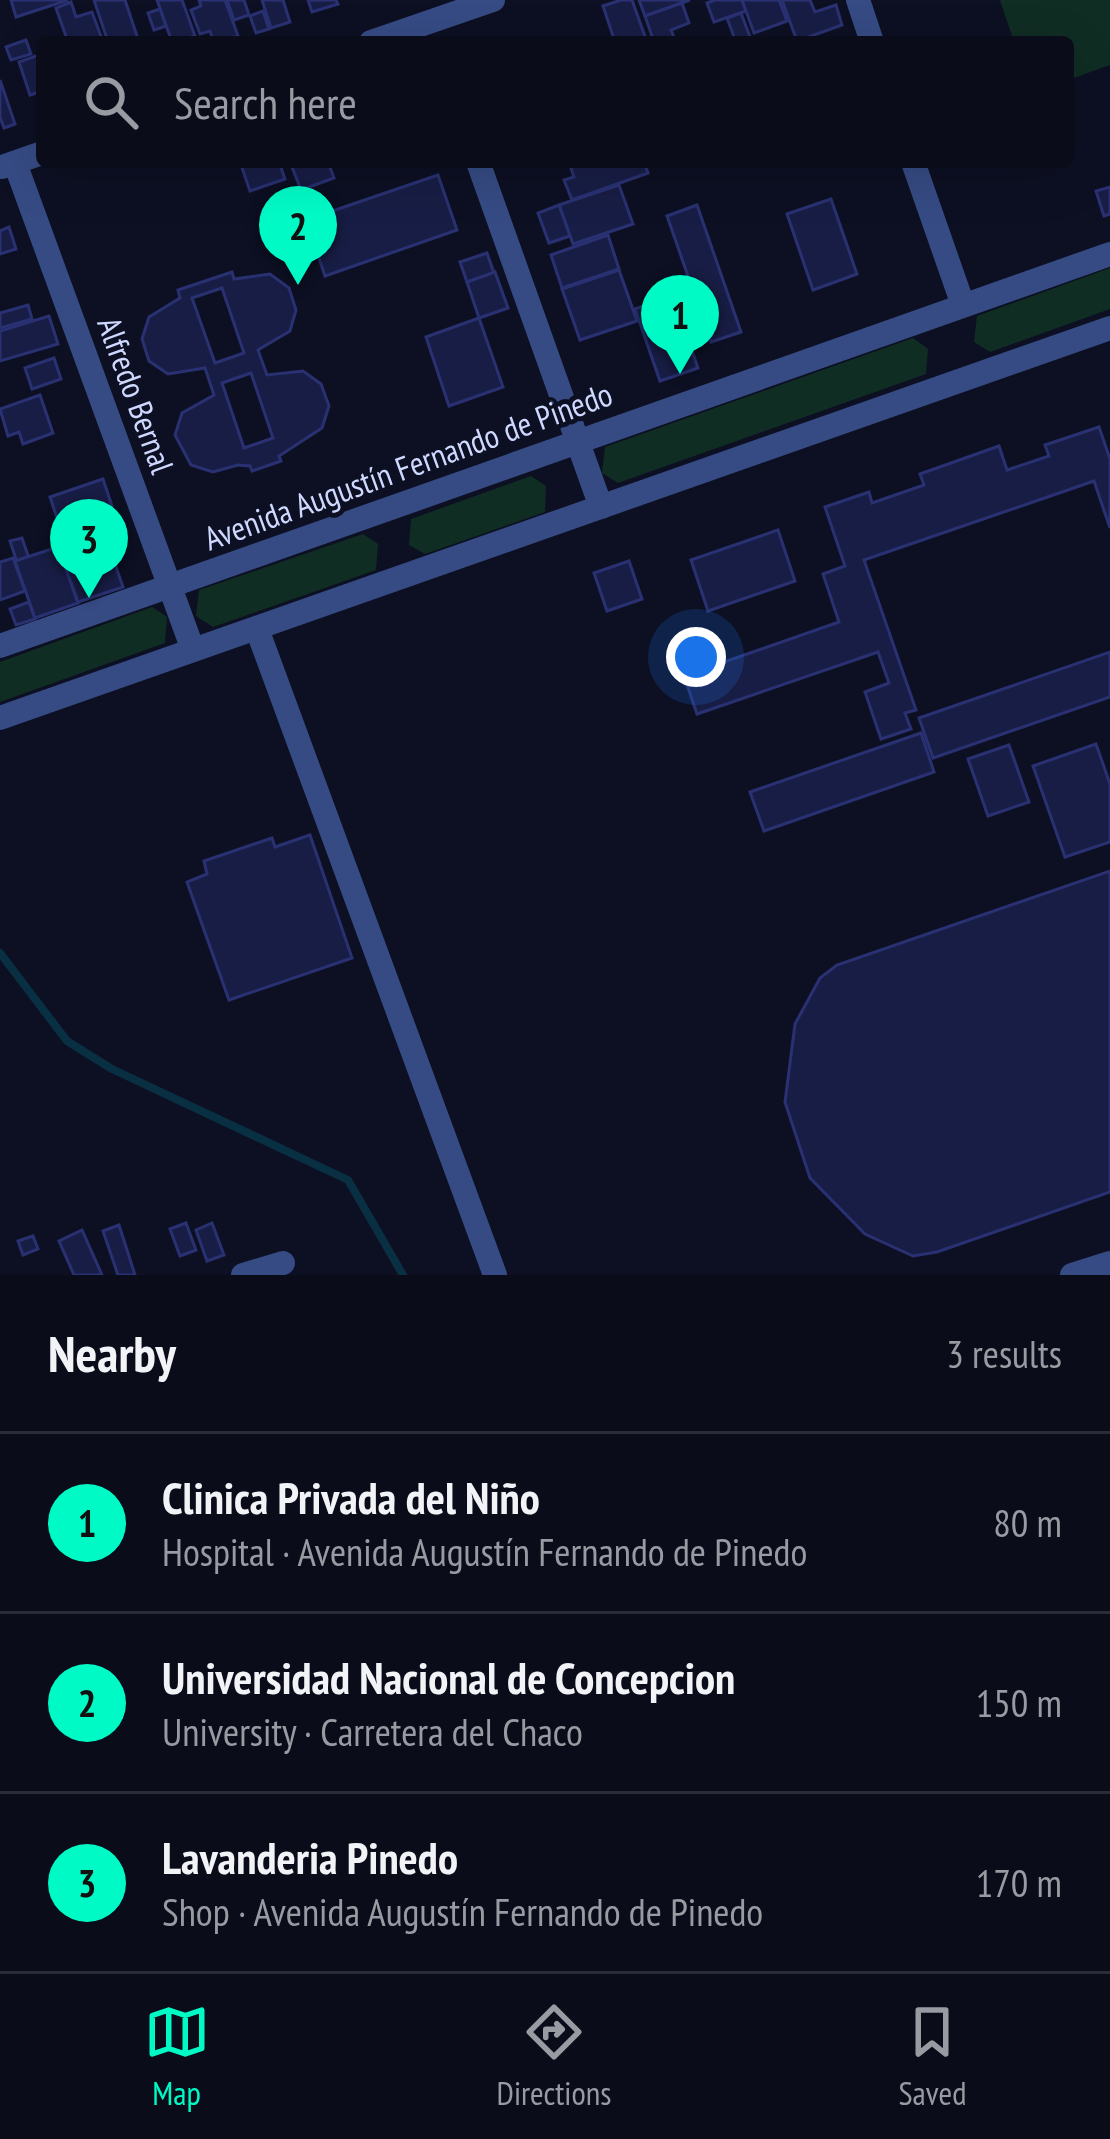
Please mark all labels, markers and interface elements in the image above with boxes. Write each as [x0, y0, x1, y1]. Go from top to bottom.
search box [36, 36, 1074, 168]
icon: search [78, 69, 144, 135]
text: Search here [174, 73, 357, 131]
pin: 2 [259, 186, 337, 285]
pin: 1 [641, 275, 719, 374]
street label: Alfredo Bernal [88, 311, 185, 479]
street label: Avenida Augustín Fernando de Pinedo [198, 372, 618, 559]
pin: 3 [50, 499, 128, 598]
your location [666, 627, 726, 687]
text: Nearby [48, 1320, 176, 1386]
text: 3 results [946, 1328, 1062, 1379]
text: Clinica Privada del Niño [162, 1468, 540, 1526]
text: 1 [78, 1497, 96, 1548]
text: 80 m [993, 1497, 1062, 1548]
text: Hospital · Avenida Augustín Fernando de Pinedo [162, 1526, 807, 1577]
text: Universidad Nacional de Concepcion [162, 1648, 735, 1706]
text: 2 [78, 1677, 96, 1728]
text: 150 m [976, 1677, 1062, 1728]
text: University · Carretera del Chaco [162, 1706, 583, 1757]
text: Lavanderia Pinedo [162, 1828, 458, 1886]
text: 3 [78, 1857, 96, 1908]
text: 170 m [976, 1857, 1062, 1908]
text: Shop · Avenida Augustín Fernando de Pinedo [162, 1886, 763, 1937]
tab: Map [144, 1999, 210, 2114]
tab: Directions [497, 1999, 611, 2114]
tab: Saved [898, 1999, 966, 2114]

